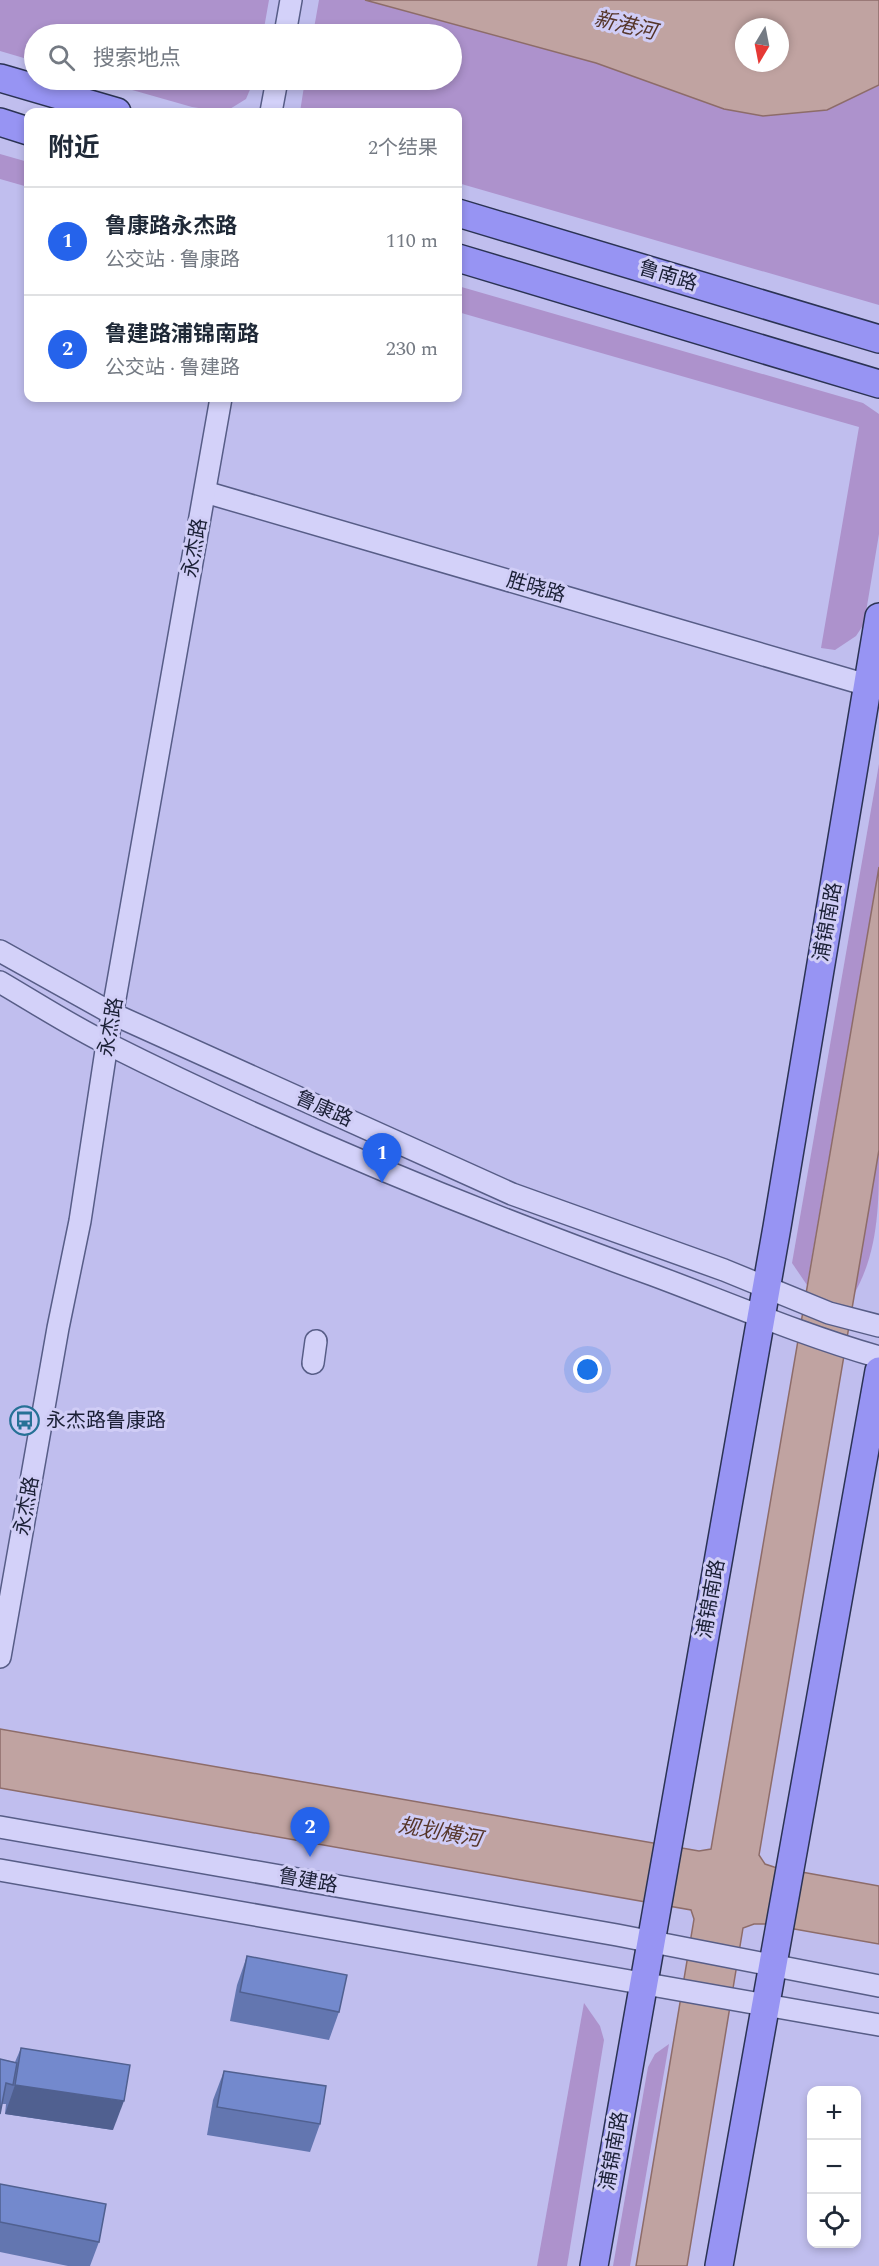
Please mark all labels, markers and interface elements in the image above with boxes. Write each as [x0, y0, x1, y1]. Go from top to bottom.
water label: 新港河 [591, 3, 663, 50]
north arrow [735, 18, 789, 72]
search box [24, 24, 462, 90]
icon: search [45, 41, 78, 74]
text: 搜索地点 [93, 42, 181, 75]
text: 附近 [48, 128, 100, 168]
text: 2个结果 [368, 133, 438, 163]
text: 鲁康路永杰路 [105, 210, 237, 243]
text: 1 [62, 226, 73, 256]
text: 110 m [386, 226, 438, 256]
text: 公交站 · 鲁康路 [105, 245, 240, 275]
street label: 鲁南路 [635, 253, 701, 299]
text: 鲁建路浦锦南路 [105, 318, 259, 351]
text: 2 [62, 334, 73, 364]
text: 230 m [386, 334, 438, 364]
text: 公交站 · 鲁建路 [105, 353, 240, 383]
street label: 永杰路 [175, 516, 215, 580]
street label: 胜晓路 [503, 565, 569, 611]
street label: 浦锦南路 [806, 880, 850, 964]
street label: 永杰路 [91, 995, 131, 1059]
street label: 鲁康路 [290, 1083, 358, 1135]
pin: 1 [362, 1134, 401, 1183]
your location [573, 1355, 602, 1384]
bus stop icon: 永杰路鲁康路 [9, 1405, 41, 1437]
place label: 永杰路鲁康路 [46, 1406, 166, 1436]
street label: 永杰路 [7, 1474, 47, 1538]
street label: 浦锦南路 [689, 1557, 733, 1641]
pin: 2 [290, 1808, 330, 1857]
water label: 规划横河 [396, 1810, 488, 1857]
street label: 鲁建路 [276, 1861, 340, 1901]
map controls [807, 2086, 861, 2248]
button: + [807, 2086, 861, 2140]
street label: 浦锦南路 [592, 2109, 636, 2193]
button: − [807, 2140, 861, 2194]
button: locate [807, 2194, 861, 2248]

